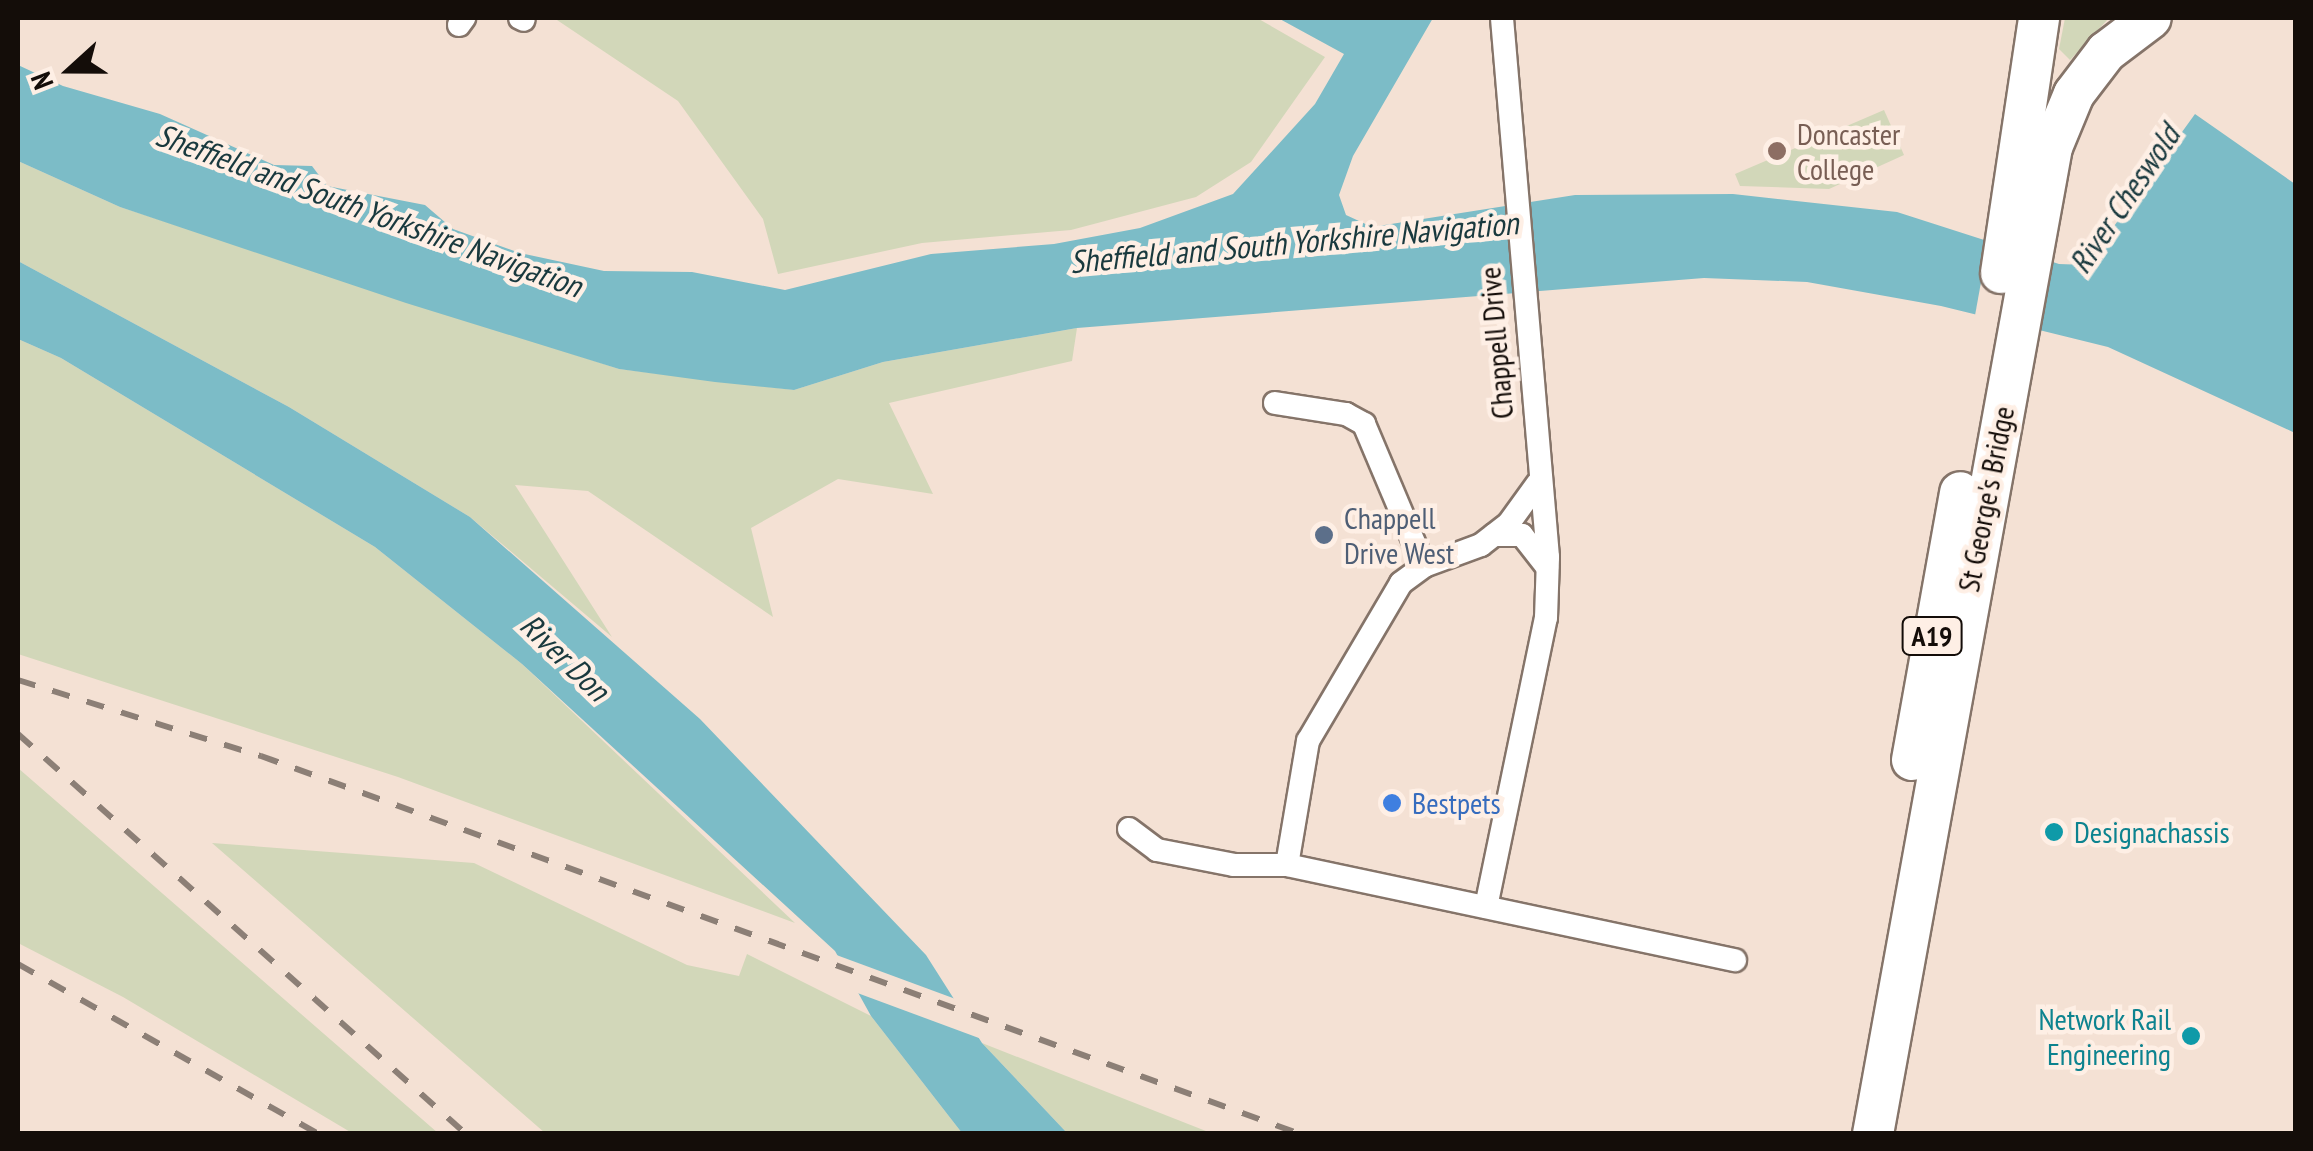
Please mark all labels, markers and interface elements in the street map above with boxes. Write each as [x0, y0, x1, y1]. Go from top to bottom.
north arrow [20, 20, 120, 120]
text: N [22, 67, 62, 95]
water label: Sheffield and South Yorkshire Navigation [151, 115, 587, 305]
place label: Doncaster College [1797, 116, 1900, 186]
water label: River Cheswold [2061, 118, 2187, 280]
marker: Doncaster College [1766, 140, 1788, 162]
water label: Sheffield and South Yorkshire Navigation [1068, 203, 1520, 281]
street label: Chappell Drive [1471, 266, 1521, 420]
street label: St George's Bridge [1950, 403, 2022, 595]
place label: Chappell Drive West [1344, 500, 1455, 570]
marker: Chappell Drive West [1313, 524, 1335, 546]
water label: River Don [513, 606, 617, 708]
road number: A19 [1900, 613, 1964, 659]
place label: Bestpets [1412, 785, 1501, 821]
marker: Bestpets [1381, 792, 1403, 814]
place label: Designachassis [2074, 814, 2230, 850]
marker: Designachassis [2043, 821, 2065, 843]
place label: Network Rail Engineering [2038, 1001, 2171, 1072]
marker: Network Rail Engineering [2180, 1025, 2202, 1047]

